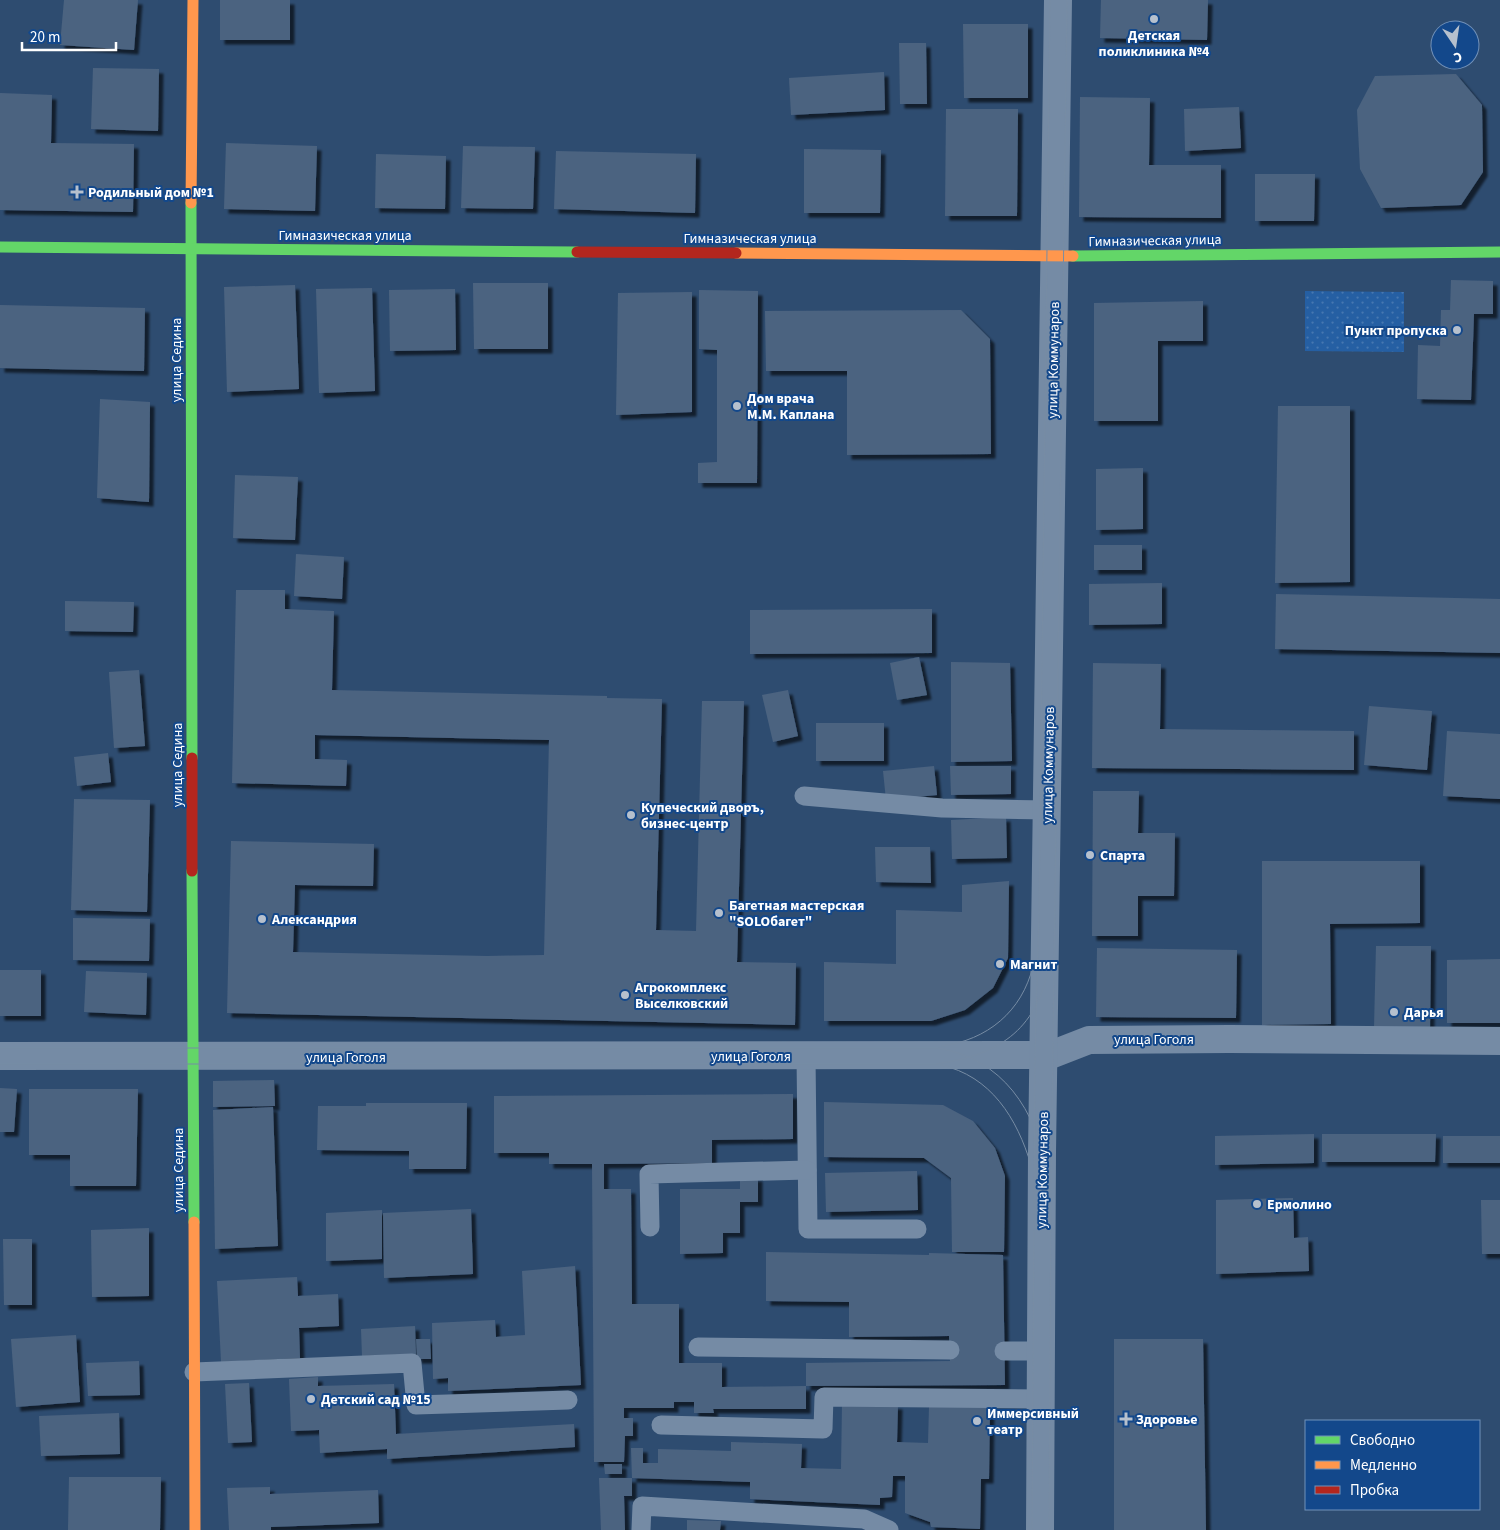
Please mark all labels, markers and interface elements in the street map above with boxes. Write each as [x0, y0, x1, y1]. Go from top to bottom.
marker: Детская поликлиника №4 [1148, 13, 1160, 25]
scale bar [22, 20, 116, 52]
north arrow [1430, 20, 1480, 70]
place label: Детская поликлиника №4 [1099, 26, 1210, 62]
text: 20 m [30, 27, 60, 48]
text: С [1451, 46, 1464, 67]
place label: Родильный дом №1 [88, 183, 214, 203]
marker: Родильный дом №1 [70, 185, 84, 199]
street label: Гимназическая улица [278, 226, 412, 246]
street label: Гимназическая улица [683, 229, 817, 249]
street label: Гимназическая улица [1088, 230, 1222, 252]
street label: улица Коммунаров [1043, 301, 1065, 419]
street label: улица Седина [167, 318, 187, 402]
place label: Пункт пропуска [1345, 321, 1447, 341]
marker: Пункт пропуска [1451, 324, 1463, 336]
place label: Дом врача М.М. Каплана [747, 389, 834, 425]
marker: Дом врача М.М. Каплана [731, 400, 743, 412]
street label: улица Коммунаров [1038, 706, 1060, 824]
street label: улица Седина [168, 723, 188, 807]
place label: Купеческий дворъ, бизнес-центр [641, 798, 764, 834]
marker: Купеческий дворъ, бизнес-центр [625, 809, 637, 821]
place label: Спарта [1100, 846, 1145, 866]
marker: Спарта [1084, 849, 1096, 861]
place label: Багетная мастерская "SOLOбагет" [729, 896, 864, 932]
marker: Багетная мастерская "SOLOбагет" [713, 907, 725, 919]
place label: Александрия [271, 910, 357, 930]
marker: Александрия [256, 913, 268, 925]
place label: Магнит [1010, 955, 1057, 975]
marker: Магнит [994, 958, 1006, 970]
place label: Агрокомплекс Выселковский [634, 978, 728, 1014]
marker: Агрокомплекс Выселковский [619, 989, 631, 1001]
place label: Дарья [1404, 1003, 1444, 1023]
marker: Дарья [1388, 1006, 1400, 1018]
street label: улица Гоголя [1114, 1030, 1194, 1050]
street label: улица Гоголя [711, 1047, 791, 1067]
street label: улица Гоголя [306, 1048, 386, 1068]
street label: улица Коммунаров [1032, 1111, 1054, 1229]
street label: улица Седина [169, 1128, 189, 1212]
place label: Ермолино [1267, 1195, 1332, 1215]
marker: Ермолино [1251, 1198, 1263, 1210]
place label: Детский сад №15 [321, 1390, 431, 1410]
marker: Детский сад №15 [305, 1393, 317, 1405]
place label: Иммерсивный театр [987, 1404, 1079, 1440]
place label: Здоровье [1136, 1410, 1197, 1430]
marker: Здоровье [1120, 1413, 1132, 1425]
marker: Иммерсивный театр [971, 1415, 983, 1427]
legend [1305, 1420, 1480, 1510]
text: Свободно [1350, 1430, 1415, 1451]
text: Медленно [1350, 1455, 1417, 1476]
text: Пробка [1350, 1480, 1399, 1501]

